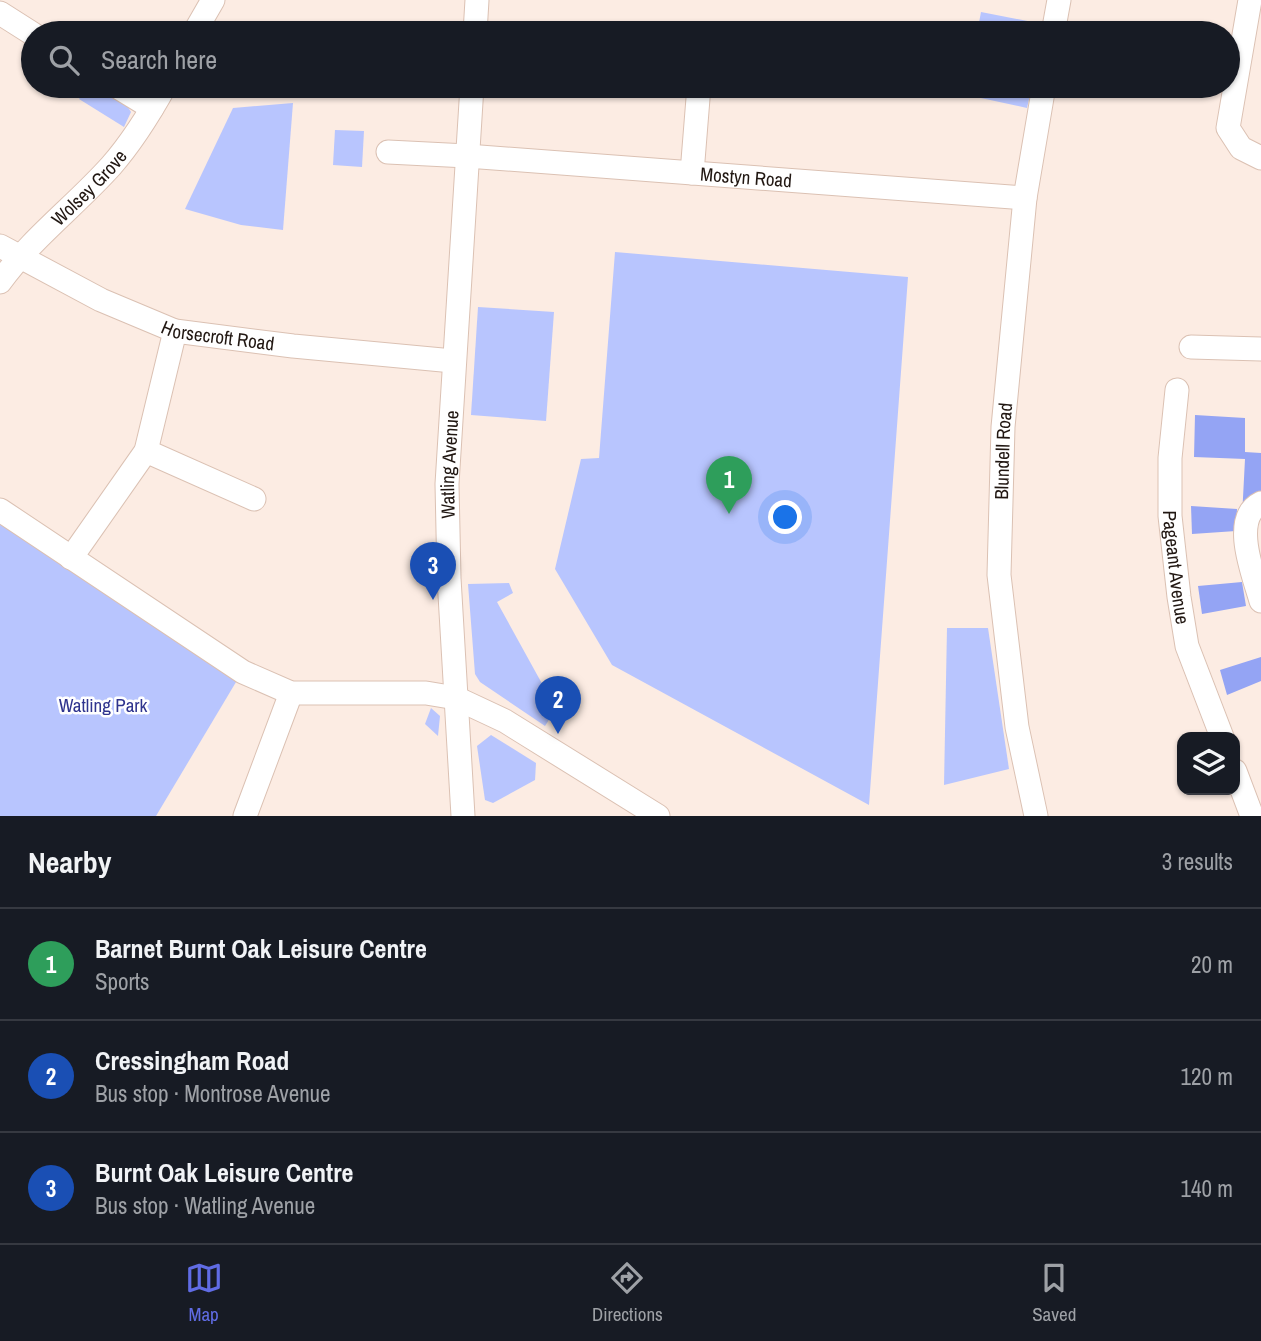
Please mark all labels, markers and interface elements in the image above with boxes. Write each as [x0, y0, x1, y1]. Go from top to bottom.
search box [21, 21, 1240, 98]
icon: search [45, 41, 83, 79]
text: Search here [101, 42, 217, 77]
street label: Wolsey Grove [46, 144, 133, 231]
street label: Mostyn Road [699, 161, 793, 193]
street label: Horsecroft Road [158, 314, 276, 357]
street label: Blundell Road [988, 401, 1018, 500]
street label: Watling Avenue [434, 410, 465, 519]
pin: 1 [706, 456, 752, 514]
your location [768, 500, 802, 534]
street label: Pageant Avenue [1157, 511, 1196, 626]
pin: 3 [410, 542, 456, 600]
pin: 2 [535, 676, 581, 734]
park label: Watling Park [59, 692, 148, 718]
map controls [1177, 732, 1240, 795]
button: layers [1177, 732, 1240, 795]
text: Nearby [28, 842, 111, 882]
text: 3 results [1162, 846, 1233, 877]
text: Barnet Burnt Oak Leisure Centre [95, 931, 427, 966]
text: 1 [46, 949, 56, 980]
text: 20 m [1191, 949, 1233, 980]
text: Sports [95, 966, 150, 997]
text: Cressingham Road [95, 1043, 289, 1078]
text: 2 [46, 1061, 56, 1092]
text: 120 m [1181, 1061, 1233, 1092]
text: Bus stop · Montrose Avenue [95, 1078, 331, 1109]
text: Burnt Oak Leisure Centre [95, 1155, 353, 1190]
text: 3 [46, 1173, 56, 1204]
text: 140 m [1181, 1173, 1233, 1204]
text: Bus stop · Watling Avenue [95, 1190, 315, 1221]
tab: Map [185, 1259, 223, 1327]
tab: Directions [592, 1259, 663, 1327]
tab: Saved [1032, 1259, 1076, 1327]

